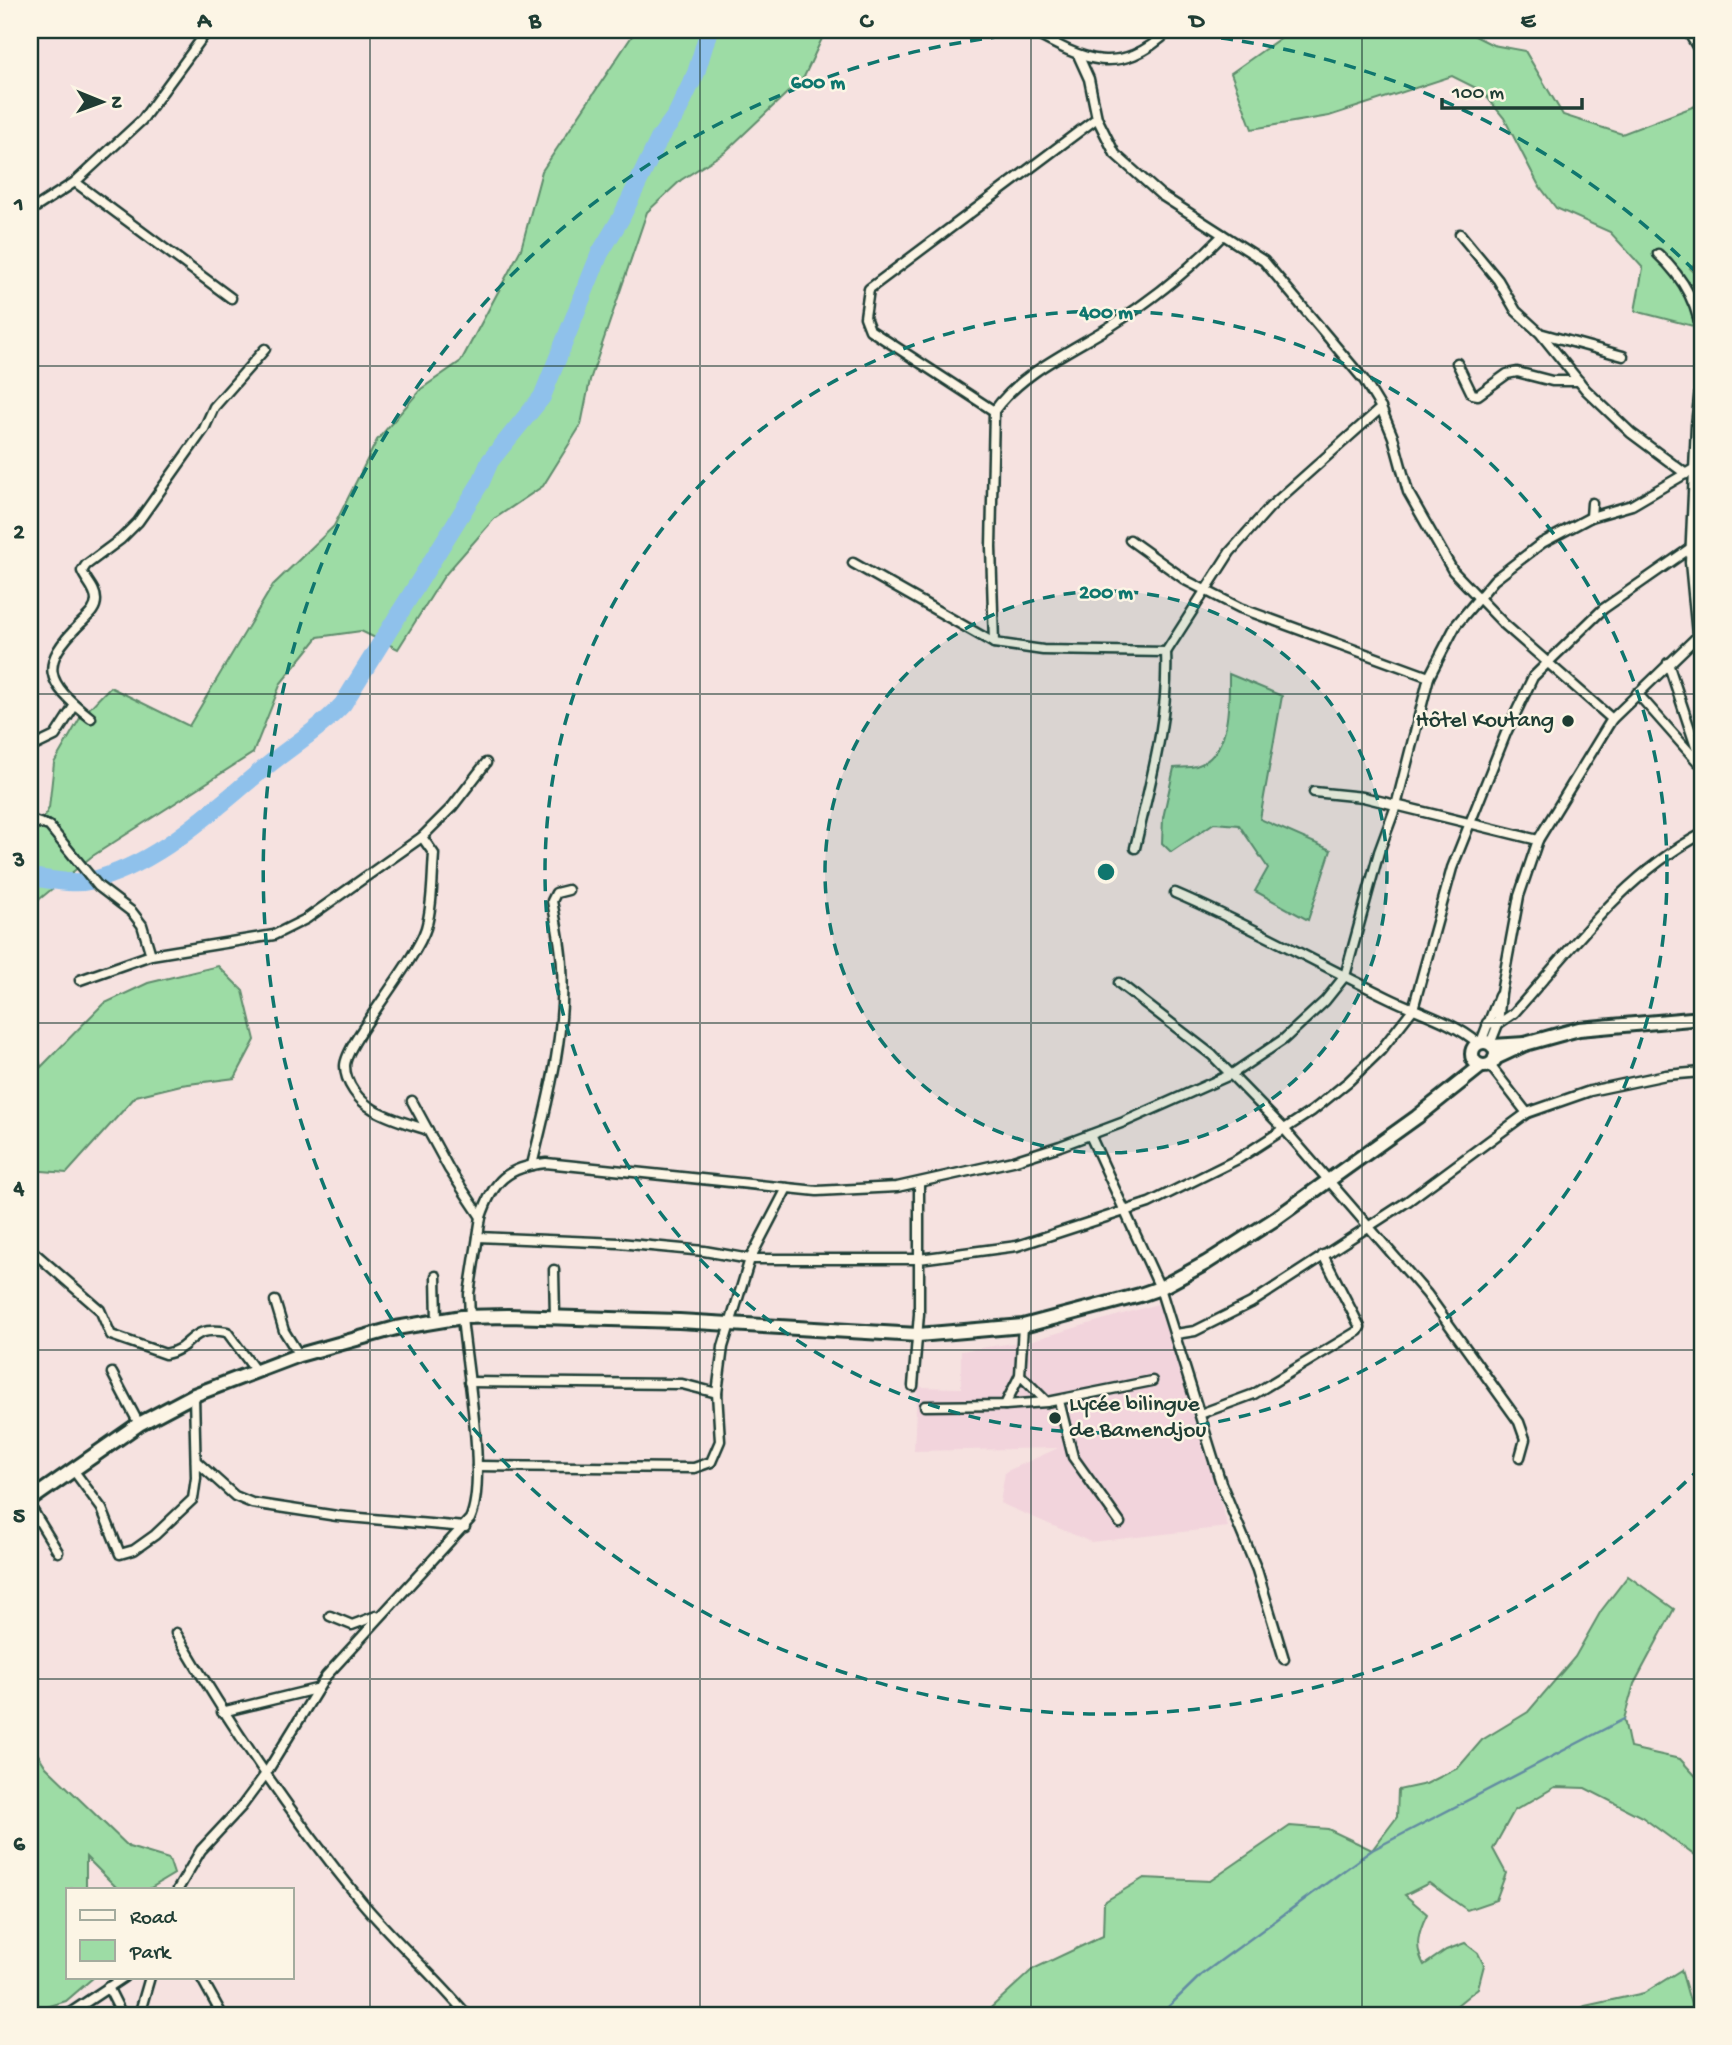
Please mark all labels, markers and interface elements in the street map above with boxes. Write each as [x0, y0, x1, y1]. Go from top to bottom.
text: A [196, 9, 212, 36]
text: B [528, 9, 542, 36]
text: C [860, 9, 875, 36]
text: D [1188, 9, 1206, 36]
text: E [1521, 9, 1537, 36]
north arrow [66, 66, 136, 136]
scale bar [1442, 66, 1582, 110]
text: 600 m [791, 72, 845, 97]
text: 100 m [1451, 82, 1504, 107]
text: N [104, 96, 127, 109]
text: 1 [13, 192, 24, 219]
text: 400 m [1078, 302, 1133, 327]
text: 2 [13, 520, 25, 547]
text: 200 m [1079, 582, 1133, 607]
place label: Hôtel Koutang [1416, 708, 1554, 735]
marker: Hôtel Koutang [1560, 713, 1576, 729]
text: 3 [12, 848, 25, 875]
centre of rings [1094, 860, 1118, 884]
text: 4 [13, 1176, 25, 1203]
place label: Lycée bilingue de Bamendjou [1069, 1392, 1207, 1445]
marker: Lycée bilingue de Bamendjou [1047, 1410, 1063, 1426]
text: 5 [13, 1504, 25, 1531]
text: 6 [13, 1832, 26, 1859]
legend [66, 1888, 294, 1979]
text: Road [130, 1907, 178, 1932]
text: Park [129, 1942, 173, 1967]

